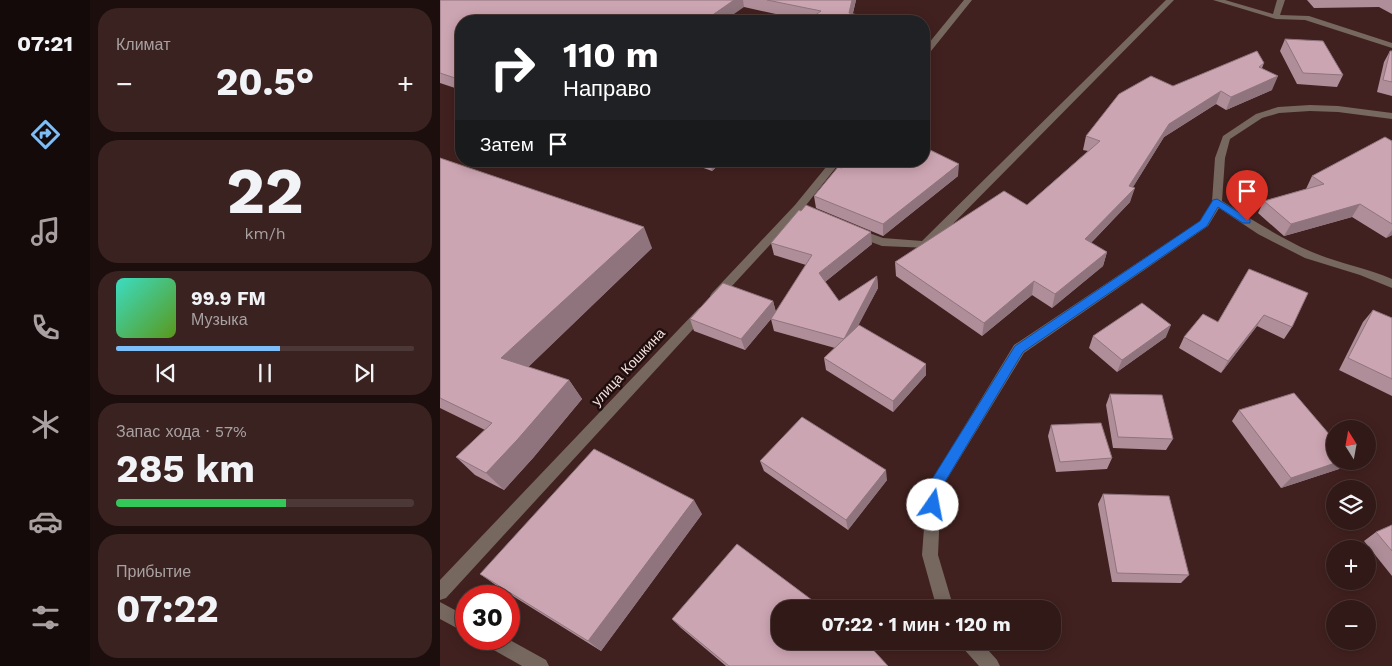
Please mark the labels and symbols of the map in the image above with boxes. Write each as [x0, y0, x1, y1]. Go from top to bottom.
pin [1226, 170, 1268, 221]
street label: улица Кошкина [588, 325, 668, 409]
north arrow [1326, 420, 1376, 470]
position arrow [906, 478, 958, 530]
speed limit sign: 30 [455, 585, 520, 650]

